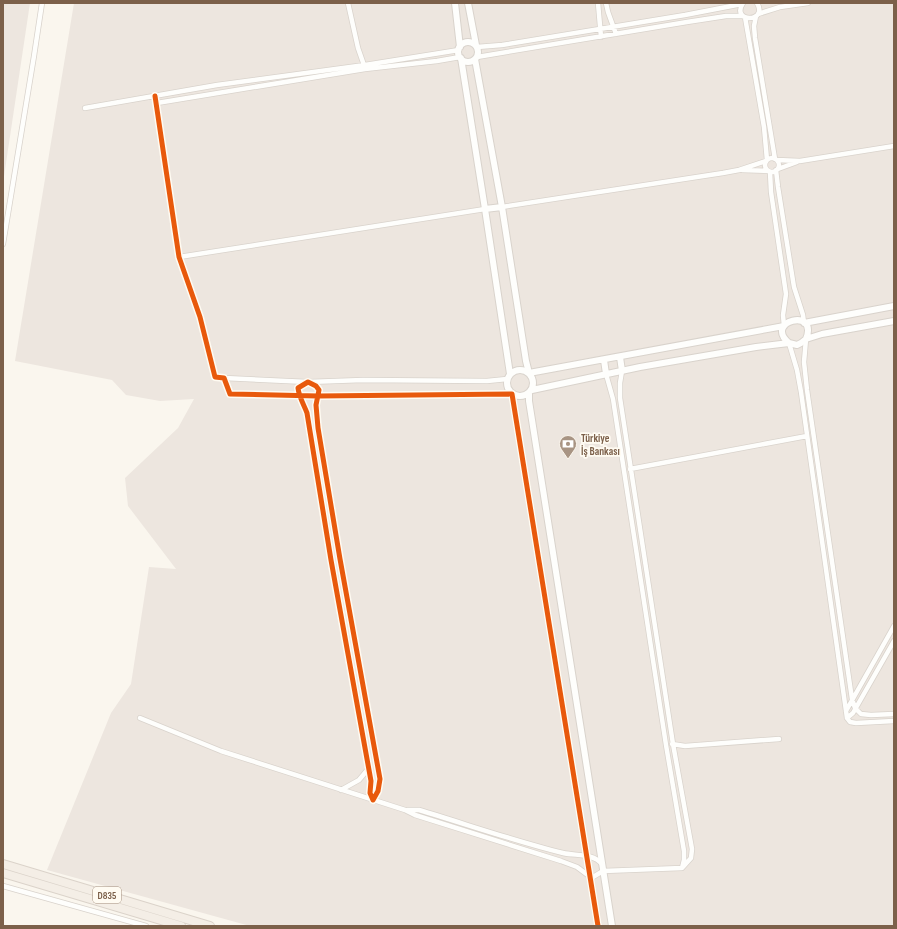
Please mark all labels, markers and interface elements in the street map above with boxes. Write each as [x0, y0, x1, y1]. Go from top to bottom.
place label: Türkiye İş Bankası [581, 432, 620, 458]
bank icon: Türkiye İş Bankası [558, 434, 578, 459]
road number: D835 [93, 887, 121, 903]

